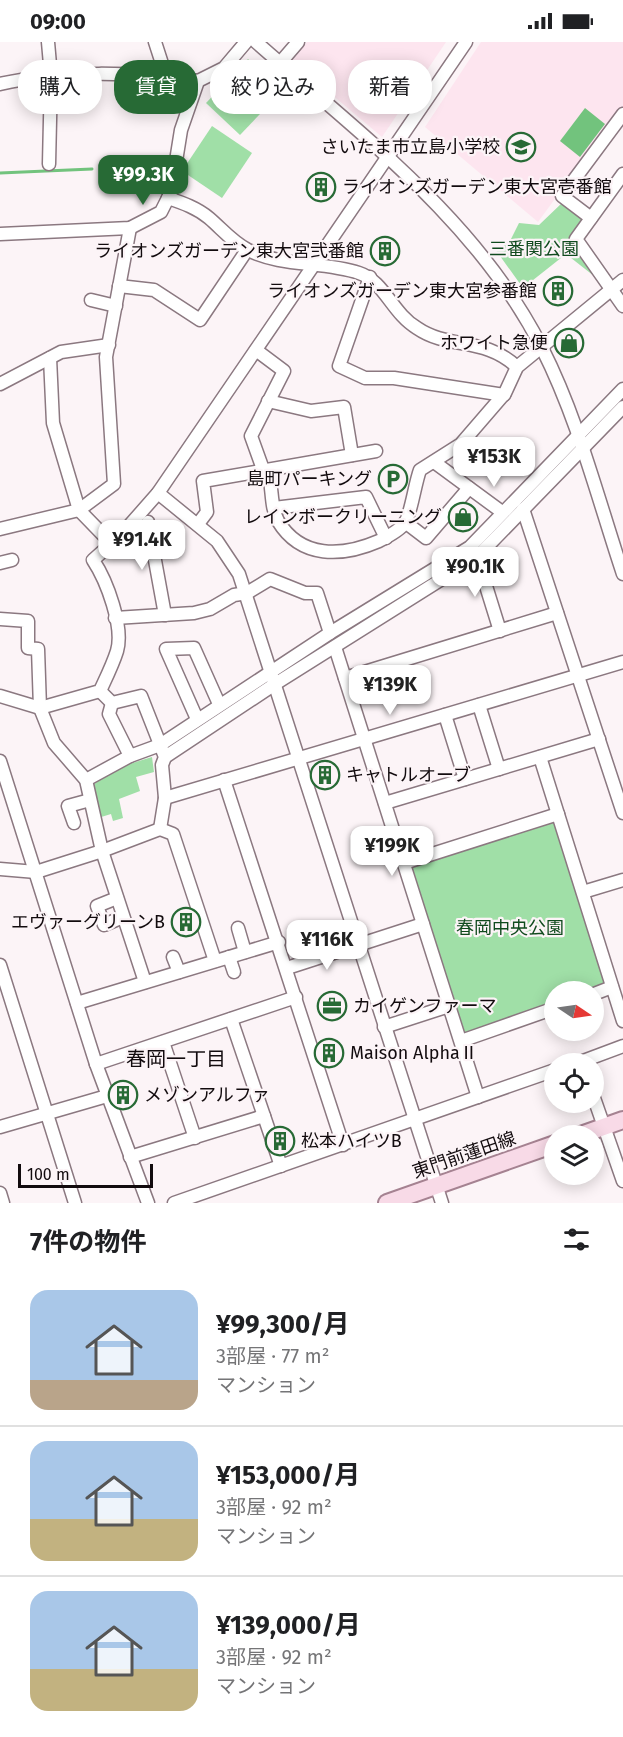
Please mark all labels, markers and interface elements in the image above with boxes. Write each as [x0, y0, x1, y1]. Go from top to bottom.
text: 09:00 [30, 8, 86, 35]
chip: 購入 [18, 60, 102, 114]
chip: 賃貸 [114, 60, 198, 114]
chip: 絞り込み [210, 60, 336, 114]
chip: 新着 [348, 60, 432, 114]
school or university icon: さいたま市立島小学校 [505, 131, 537, 163]
place label: さいたま市立島小学校 [321, 136, 500, 158]
pin: ¥99.3K [94, 155, 192, 206]
text: ¥99.3K [112, 162, 174, 186]
building icon: ライオンズガーデン東大宮壱番館 [305, 171, 337, 203]
place label: ライオンズガーデン東大宮壱番館 [342, 176, 612, 198]
building icon: ライオンズガーデン東大宮弐番館 [369, 235, 401, 267]
park label: 三番関公園 [489, 238, 579, 260]
place label: ライオンズガーデン東大宮弐番館 [94, 240, 364, 262]
building icon: ライオンズガーデン東大宮参番館 [542, 275, 574, 307]
place label: ライオンズガーデン東大宮参番館 [267, 280, 537, 302]
shop icon: ホワイト急便 [553, 327, 585, 359]
place label: ホワイト急便 [440, 332, 548, 354]
pin: ¥153K [452, 437, 536, 488]
text: ¥153K [467, 444, 521, 468]
parking icon: 島町パーキング [377, 463, 409, 495]
place label: 島町パーキング [247, 468, 372, 490]
shop icon: レインボークリーニング [447, 501, 479, 533]
place label: レインボークリーニング [244, 506, 442, 528]
pin: ¥91.4K [93, 520, 191, 571]
text: ¥91.4K [112, 527, 172, 551]
pin: ¥90.1K [426, 547, 524, 598]
text: ¥90.1K [446, 554, 504, 578]
pin: ¥139K [348, 665, 432, 716]
text: ¥139K [363, 672, 417, 696]
building icon: キャトルオーブ [309, 759, 341, 791]
place label: キャトルオーブ [346, 764, 471, 786]
pin: ¥199K [350, 826, 434, 877]
text: ¥199K [364, 833, 420, 857]
building icon: エヴァーグリーンB [170, 906, 202, 938]
place label: エヴァーグリーンB [11, 911, 165, 933]
park label: 春岡中央公園 [456, 917, 564, 939]
pin: ¥116K [285, 920, 369, 971]
text: ¥116K [301, 927, 353, 951]
north arrow [544, 981, 604, 1041]
map controls [544, 981, 604, 1185]
office icon: カイゲンファーマ [316, 990, 348, 1022]
place label: カイゲンファーマ [353, 995, 496, 1017]
building icon: Maison AlphaⅡ [313, 1037, 345, 1069]
place label: Maison AlphaⅡ [350, 1042, 478, 1064]
district label: 春岡一丁目 [126, 1047, 226, 1071]
button: locate [544, 1053, 604, 1113]
building icon: メゾンアルファ [107, 1079, 139, 1111]
place label: メゾンアルファ [144, 1084, 270, 1106]
building icon: 松本ハイツB [264, 1125, 296, 1157]
button: layers [544, 1125, 604, 1185]
street label: 東門前蓮田線 [409, 1127, 519, 1183]
place label: 松本ハイツB [301, 1130, 402, 1152]
scale bar [18, 1161, 153, 1188]
text: 100 m [27, 1165, 70, 1184]
icon: filters [560, 1223, 593, 1256]
text: 7件の物件 [30, 1227, 146, 1258]
text: ¥99,300/月 [216, 1309, 350, 1340]
icon: home [78, 1314, 150, 1386]
text: 3部屋 · 77 m² [216, 1344, 329, 1368]
text: マンション [216, 1373, 316, 1397]
text: ¥153,000/月 [216, 1460, 360, 1491]
icon: home [78, 1465, 150, 1537]
text: 3部屋 · 92 m² [216, 1495, 332, 1519]
text: マンション [216, 1524, 316, 1548]
text: ¥139,000/月 [216, 1610, 361, 1641]
icon: home [78, 1615, 150, 1687]
text: 3部屋 · 92 m² [216, 1645, 332, 1669]
text: マンション [216, 1674, 316, 1698]

